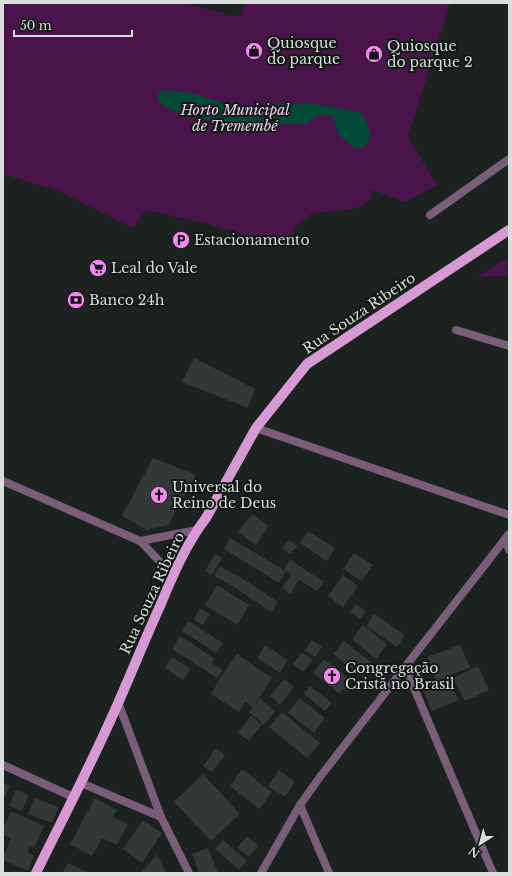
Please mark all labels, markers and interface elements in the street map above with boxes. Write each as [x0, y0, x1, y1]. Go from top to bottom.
scale bar [14, 12, 132, 38]
text: 50 m [20, 18, 52, 33]
place label: Quiosque do parque [267, 34, 340, 68]
place label: Quiosque do parque 2 [387, 37, 473, 71]
shop icon: Quiosque do parque [244, 41, 264, 61]
shop icon: Quiosque do parque 2 [364, 44, 384, 64]
park label: Horto Municipal de Tremembé [179, 101, 290, 135]
parking icon: Estacionamento [171, 230, 191, 250]
place label: Estacionamento [194, 231, 310, 249]
supermarket icon: Leal do Vale [88, 258, 108, 278]
place label: Leal do Vale [111, 259, 198, 277]
street label: Rua Souza Ribeiro [299, 269, 419, 357]
bank icon: Banco 24h [66, 290, 86, 310]
place label: Banco 24h [89, 291, 165, 309]
place label: Universal do Reino de Deus [172, 478, 276, 512]
church icon: Universal do Reino de Deus [149, 485, 169, 505]
street label: Rua Souza Ribeiro [116, 529, 188, 657]
place label: Congregação Cristã no Brasil [345, 659, 455, 693]
church icon: Congregação Cristã no Brasil [322, 666, 342, 686]
north arrow [460, 824, 500, 864]
text: N [465, 843, 482, 861]

